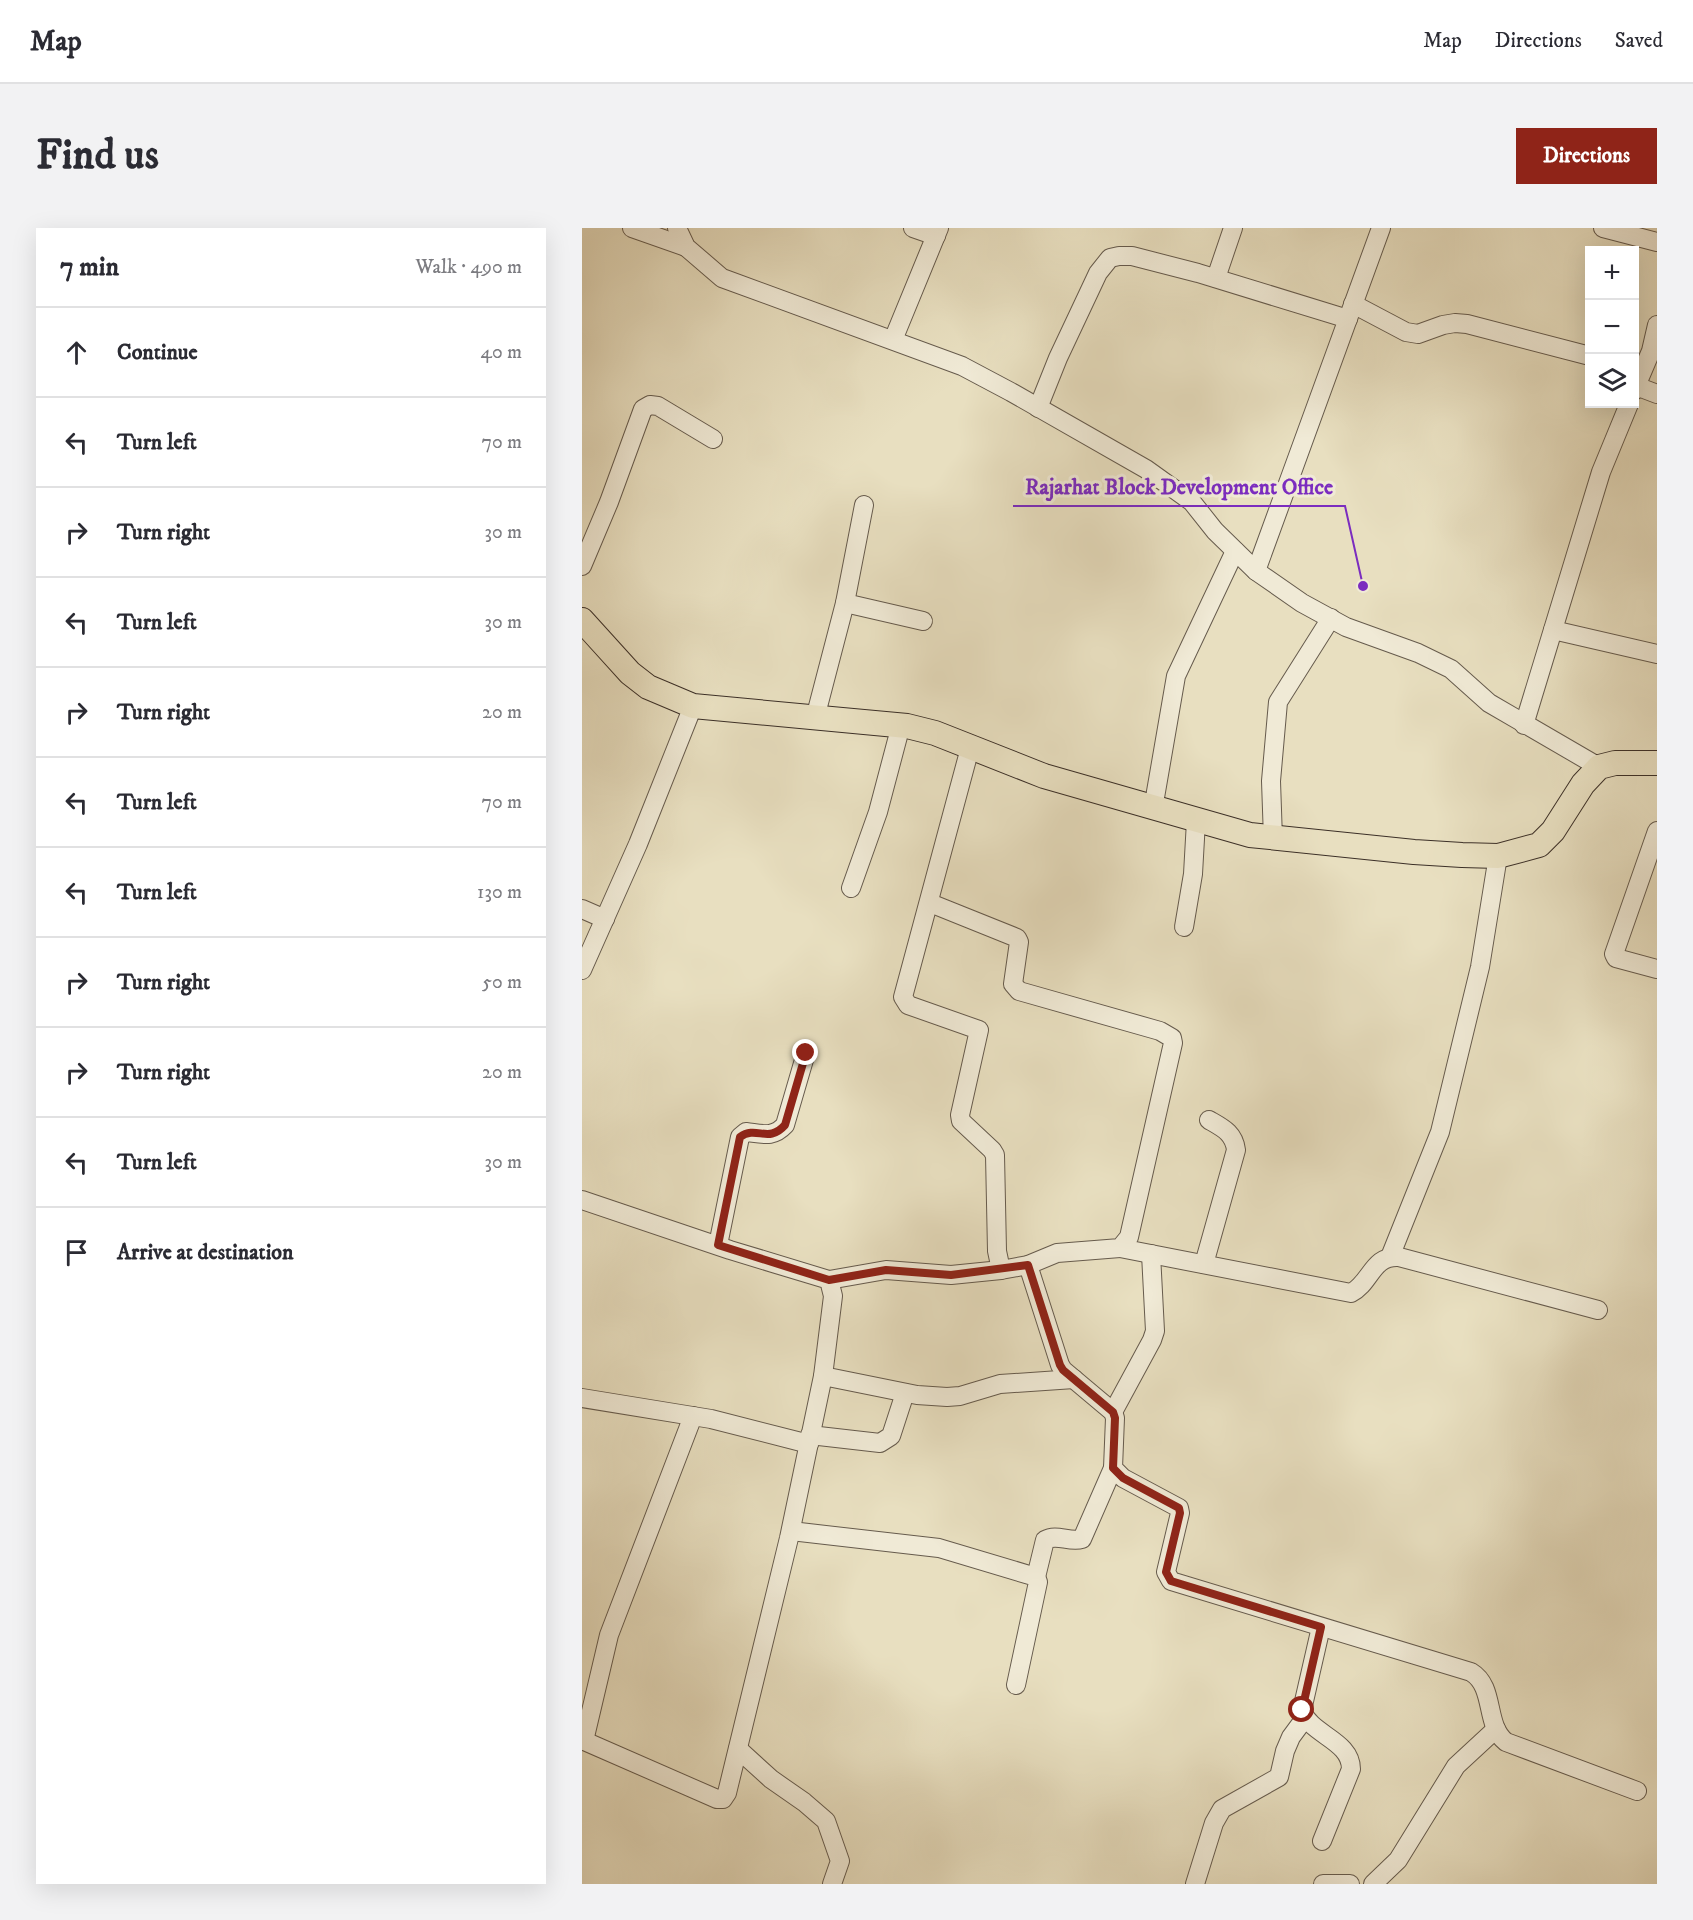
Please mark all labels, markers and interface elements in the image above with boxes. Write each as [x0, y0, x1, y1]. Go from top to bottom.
text: Map [30, 24, 82, 59]
text: Map [1423, 28, 1462, 54]
text: Directions [1495, 28, 1582, 54]
text: Saved [1615, 28, 1663, 54]
button: Directions [1516, 128, 1657, 184]
text: Find us [36, 130, 159, 182]
map controls [1585, 246, 1639, 408]
button: + [1585, 246, 1639, 300]
text: 7 min [60, 251, 119, 284]
text: Walk · 490 m [415, 255, 522, 280]
button: − [1585, 300, 1639, 354]
icon: ahead [60, 336, 93, 369]
text: Continue [117, 339, 198, 366]
text: 40 m [480, 340, 522, 365]
button: layers [1585, 354, 1639, 408]
icon: left [60, 426, 93, 459]
text: Turn left [117, 429, 197, 456]
text: 70 m [481, 430, 522, 455]
callout: Rajarhat Block Development Office [1013, 466, 1345, 506]
text: Rajarhat Block Development Office [1025, 474, 1333, 502]
icon: right [60, 516, 93, 549]
text: Turn right [117, 519, 210, 546]
text: 30 m [484, 520, 522, 545]
icon: left [60, 606, 93, 639]
text: Turn left [117, 609, 197, 636]
text: 30 m [484, 610, 522, 635]
icon: right [60, 696, 93, 729]
text: Turn right [117, 699, 210, 726]
text: 20 m [482, 700, 522, 725]
icon: left [60, 786, 93, 819]
text: Turn left [117, 789, 197, 816]
text: 70 m [481, 790, 522, 815]
icon: left [60, 876, 93, 909]
text: Turn left [117, 879, 197, 906]
text: 130 m [477, 880, 522, 905]
icon: right [60, 966, 93, 999]
text: Turn right [117, 969, 210, 996]
text: 50 m [482, 970, 522, 995]
route end [792, 1039, 818, 1065]
icon: right [60, 1056, 93, 1089]
text: Turn right [117, 1059, 210, 1086]
text: 20 m [482, 1060, 522, 1085]
icon: left [60, 1146, 93, 1179]
text: Turn left [117, 1149, 197, 1176]
text: 30 m [484, 1150, 522, 1175]
icon: arrive [60, 1236, 93, 1269]
text: Arrive at destination [117, 1239, 294, 1266]
route start [1288, 1696, 1314, 1722]

